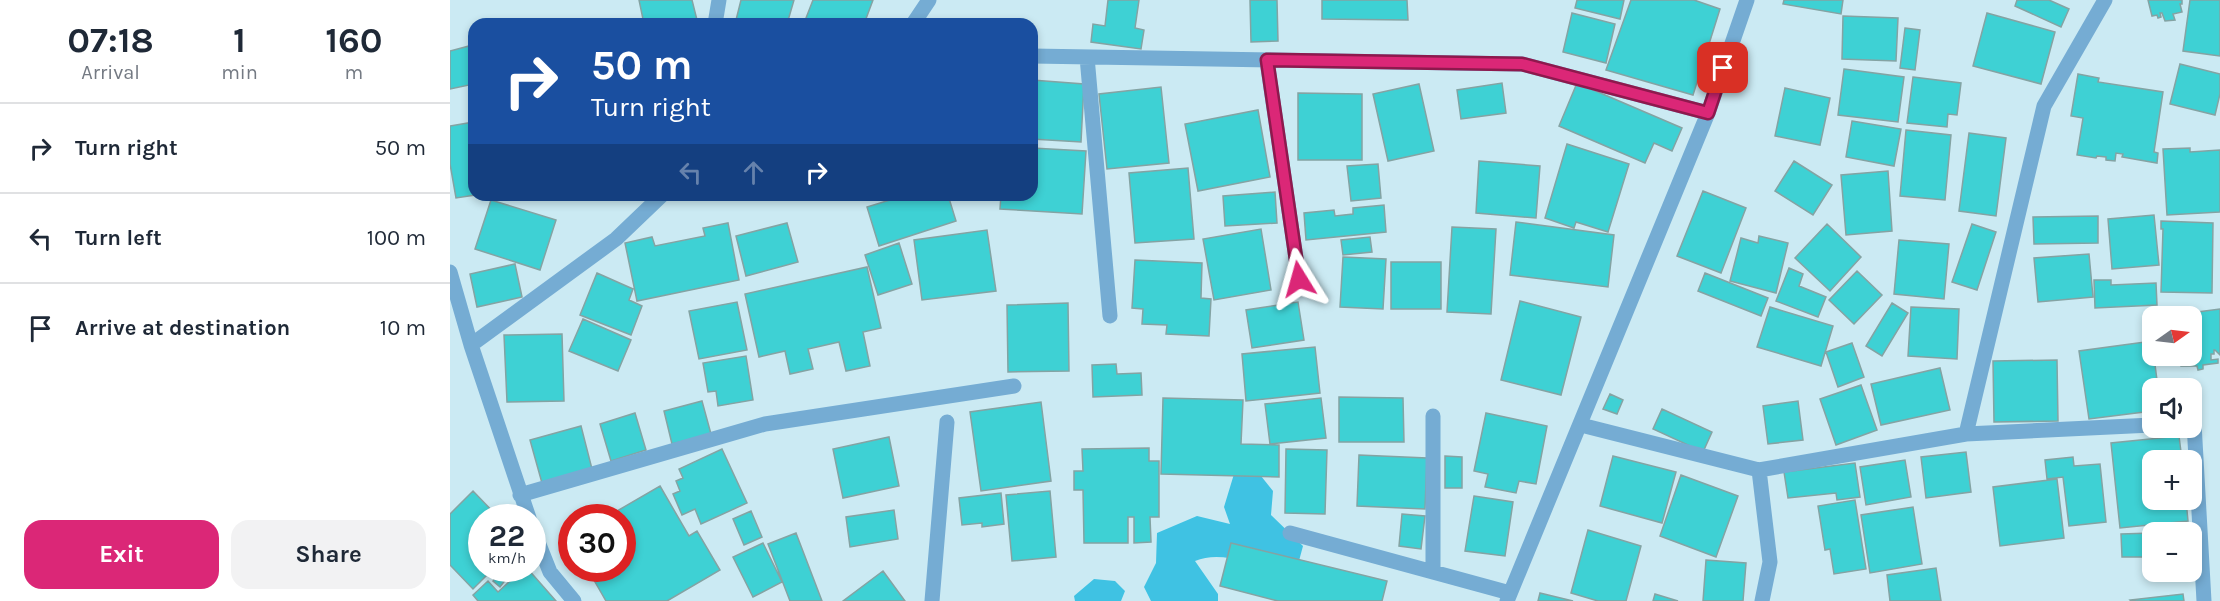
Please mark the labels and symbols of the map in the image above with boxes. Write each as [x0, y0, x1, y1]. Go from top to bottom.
pin [1697, 42, 1748, 93]
position arrow [1267, 247, 1331, 311]
north arrow [2142, 306, 2202, 366]
speed limit sign: 30 [558, 504, 636, 582]

